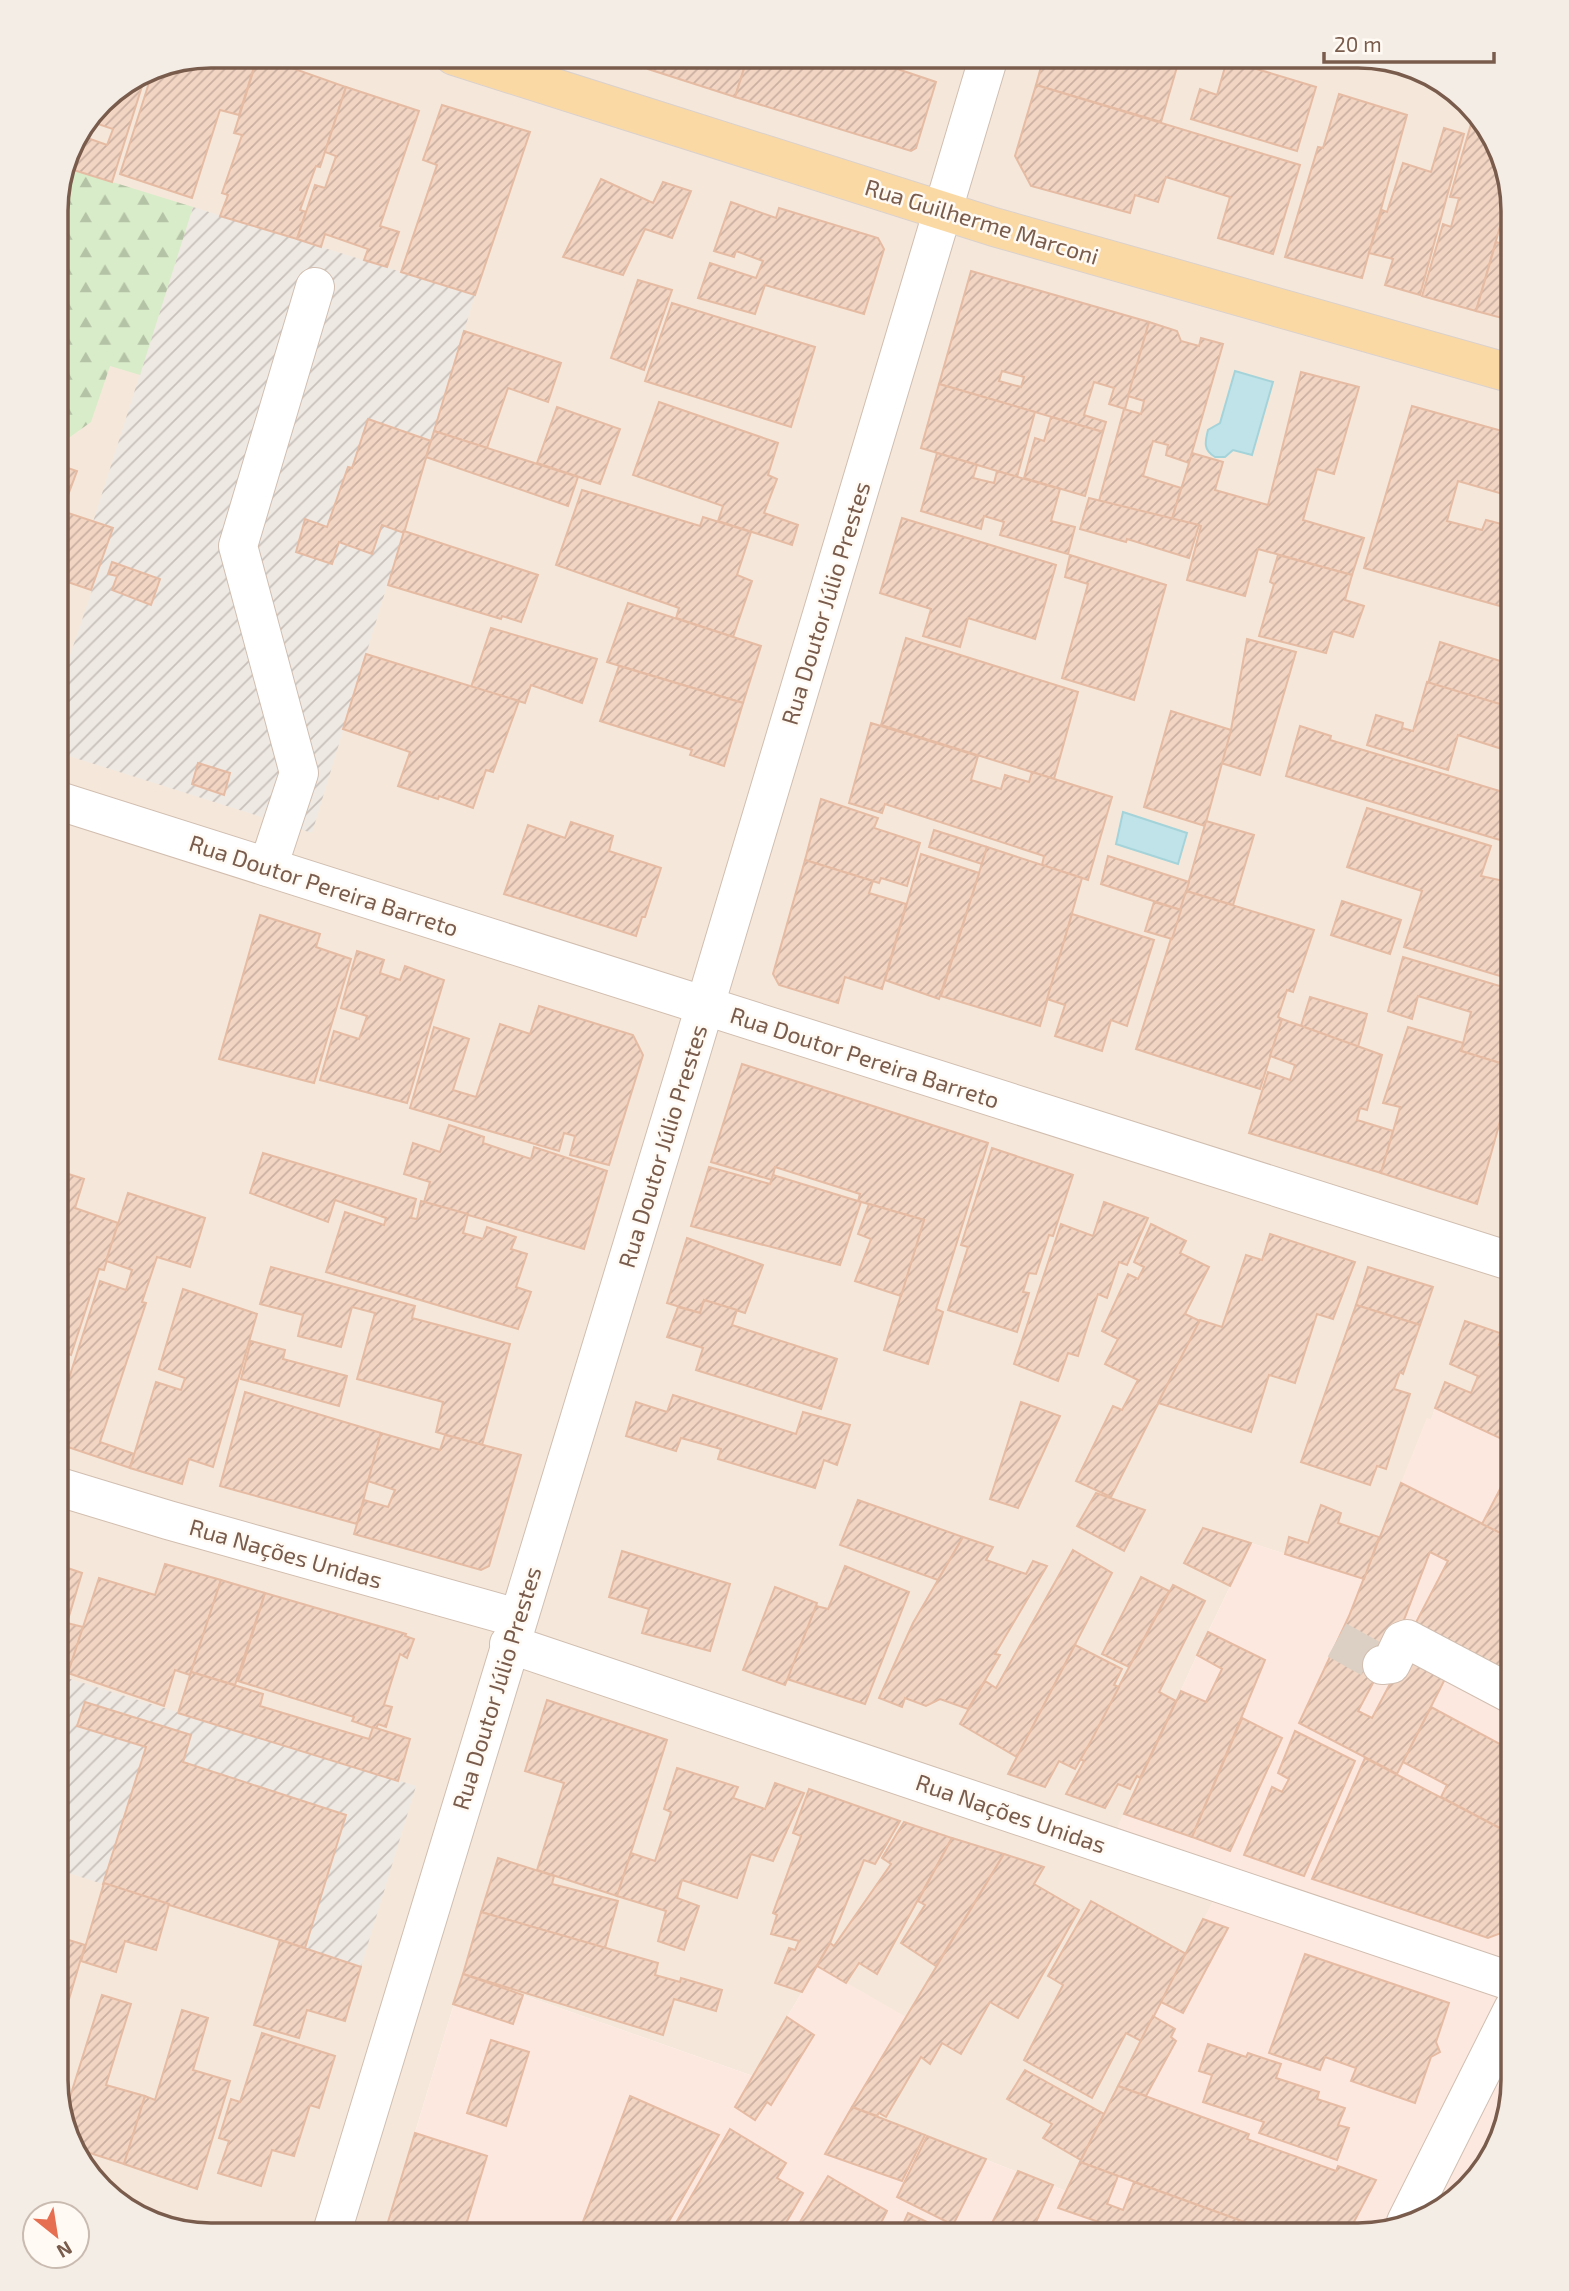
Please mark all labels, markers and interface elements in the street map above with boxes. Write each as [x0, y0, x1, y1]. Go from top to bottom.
scale bar [1324, 21, 1494, 65]
text: 20 m [1334, 31, 1382, 56]
street label: Rua Guilherme Marconi [862, 172, 1102, 270]
street label: Rua Doutor Júlio Prestes [775, 478, 875, 728]
street label: Rua Doutor Pereira Barreto [186, 828, 462, 942]
street label: Rua Doutor Pereira Barreto [727, 1000, 1003, 1114]
street label: Rua Doutor Júlio Prestes [612, 1021, 712, 1271]
street label: Rua Nações Unidas [186, 1512, 386, 1595]
street label: Rua Doutor Júlio Prestes [446, 1563, 546, 1813]
street label: Rua Nações Unidas [912, 1767, 1110, 1860]
north arrow [21, 2200, 91, 2270]
text: N [53, 2237, 76, 2264]

